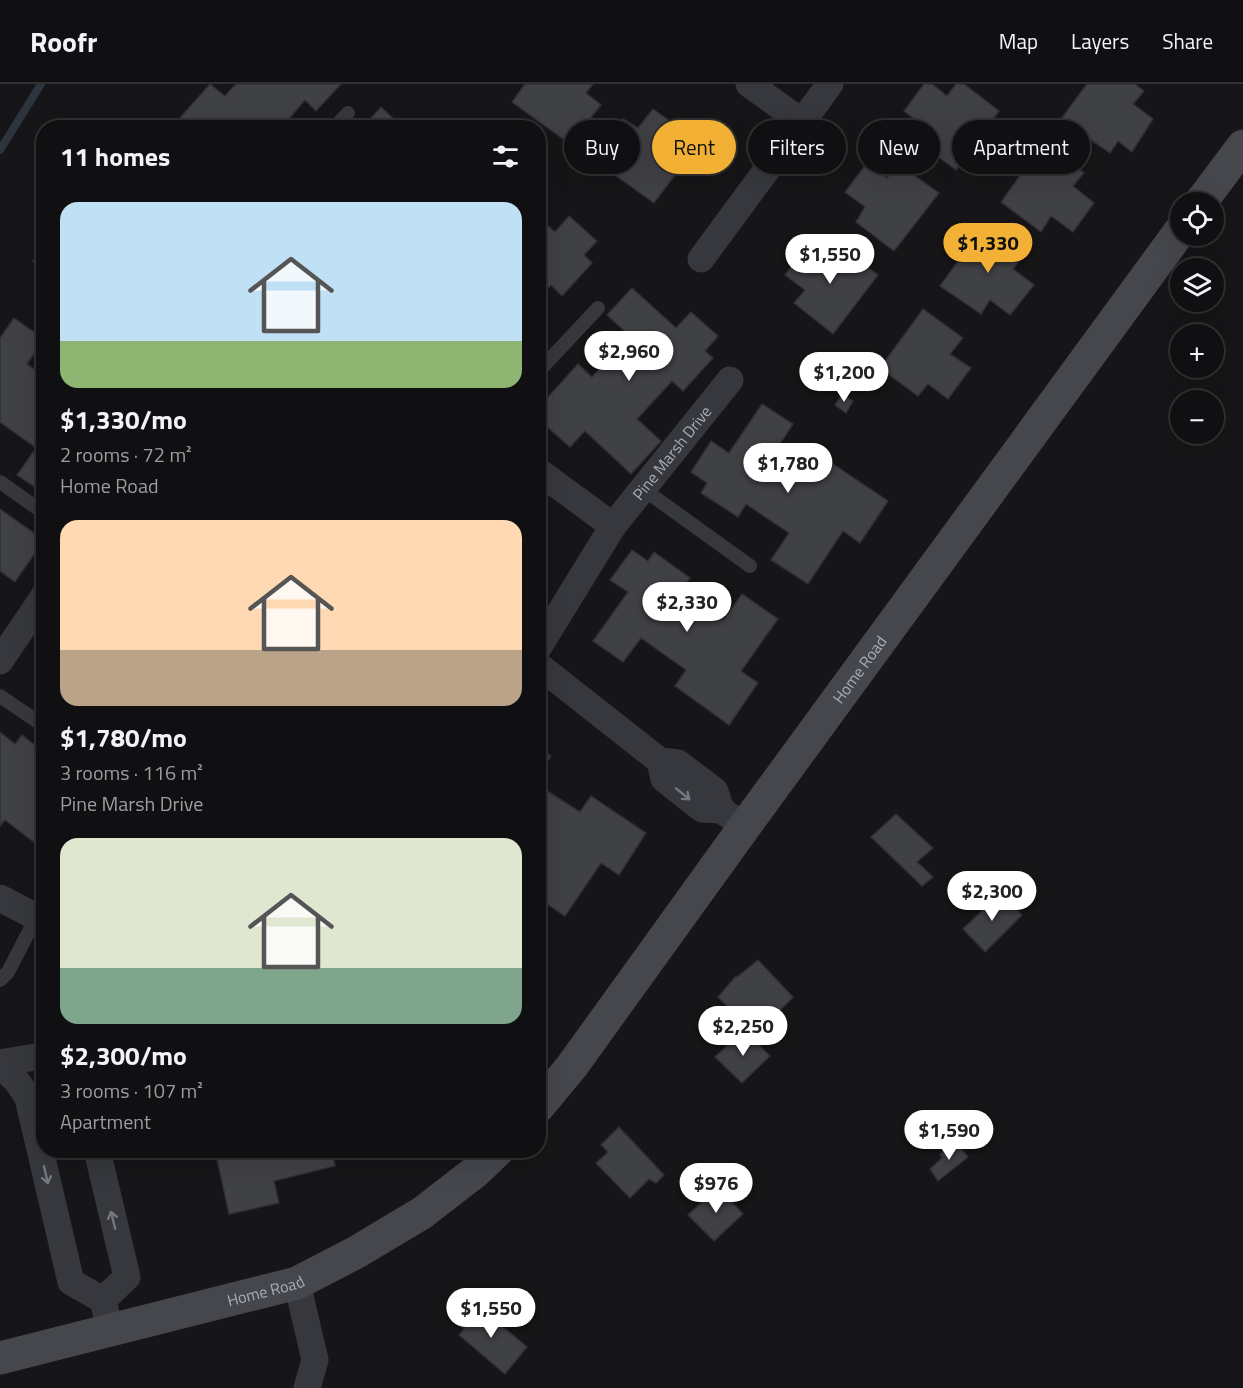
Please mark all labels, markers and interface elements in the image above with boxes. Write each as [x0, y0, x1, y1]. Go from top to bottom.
text: Roofr [30, 20, 97, 63]
text: Map [999, 25, 1038, 57]
text: Layers [1071, 25, 1129, 57]
text: Share [1162, 25, 1213, 57]
chip: Buy [564, 120, 640, 174]
chip: Rent [652, 120, 736, 174]
chip: Filters [748, 120, 846, 174]
chip: New [858, 120, 940, 174]
chip: Apartment [952, 120, 1090, 174]
text: 11 homes [60, 137, 170, 176]
icon: filters [489, 140, 522, 173]
map controls [1170, 192, 1224, 444]
button: locate [1170, 192, 1224, 246]
pin: $1,330 [939, 223, 1037, 274]
text: $1,330 [957, 227, 1019, 258]
pin: $1,550 [781, 234, 879, 285]
text: $1,550 [799, 238, 861, 269]
icon: home [237, 241, 345, 349]
button: layers [1170, 258, 1224, 312]
button: + [1170, 324, 1224, 378]
pin: $2,960 [580, 331, 678, 382]
text: $2,960 [598, 335, 660, 366]
pin: $1,200 [795, 352, 893, 403]
text: $1,200 [813, 356, 875, 387]
button: − [1170, 390, 1224, 444]
text: $1,330/mo [60, 400, 187, 439]
street label: Pine Marsh Drive [626, 400, 717, 505]
text: 2 rooms · 72 m² [60, 439, 192, 470]
pin: $1,780 [739, 443, 837, 494]
text: $1,780 [757, 447, 819, 478]
text: Home Road [60, 470, 158, 501]
icon: home [237, 559, 345, 667]
pin: $2,330 [638, 582, 736, 633]
text: $2,330 [656, 586, 718, 617]
street label: Home Road [826, 631, 892, 708]
text: $1,780/mo [60, 718, 187, 757]
text: 3 rooms · 116 m² [60, 757, 203, 788]
text: Pine Marsh Drive [60, 788, 203, 819]
one-way arrow [675, 788, 691, 801]
pin: $2,300 [943, 871, 1041, 922]
text: $2,300 [961, 875, 1023, 906]
icon: home [237, 877, 345, 985]
pin: $2,250 [694, 1006, 792, 1057]
text: $2,250 [712, 1010, 774, 1041]
text: $2,300/mo [60, 1036, 187, 1075]
text: 3 rooms · 107 m² [60, 1075, 203, 1106]
text: Apartment [60, 1106, 151, 1137]
pin: $1,590 [900, 1110, 998, 1161]
text: $1,590 [918, 1114, 980, 1145]
pin: $976 [680, 1163, 752, 1214]
one-way arrow [40, 1165, 52, 1184]
text: $976 [694, 1167, 738, 1198]
one-way arrow [107, 1210, 119, 1229]
street label: Home Road [224, 1269, 309, 1312]
pin: $1,550 [442, 1288, 540, 1339]
text: $1,550 [460, 1292, 522, 1323]

